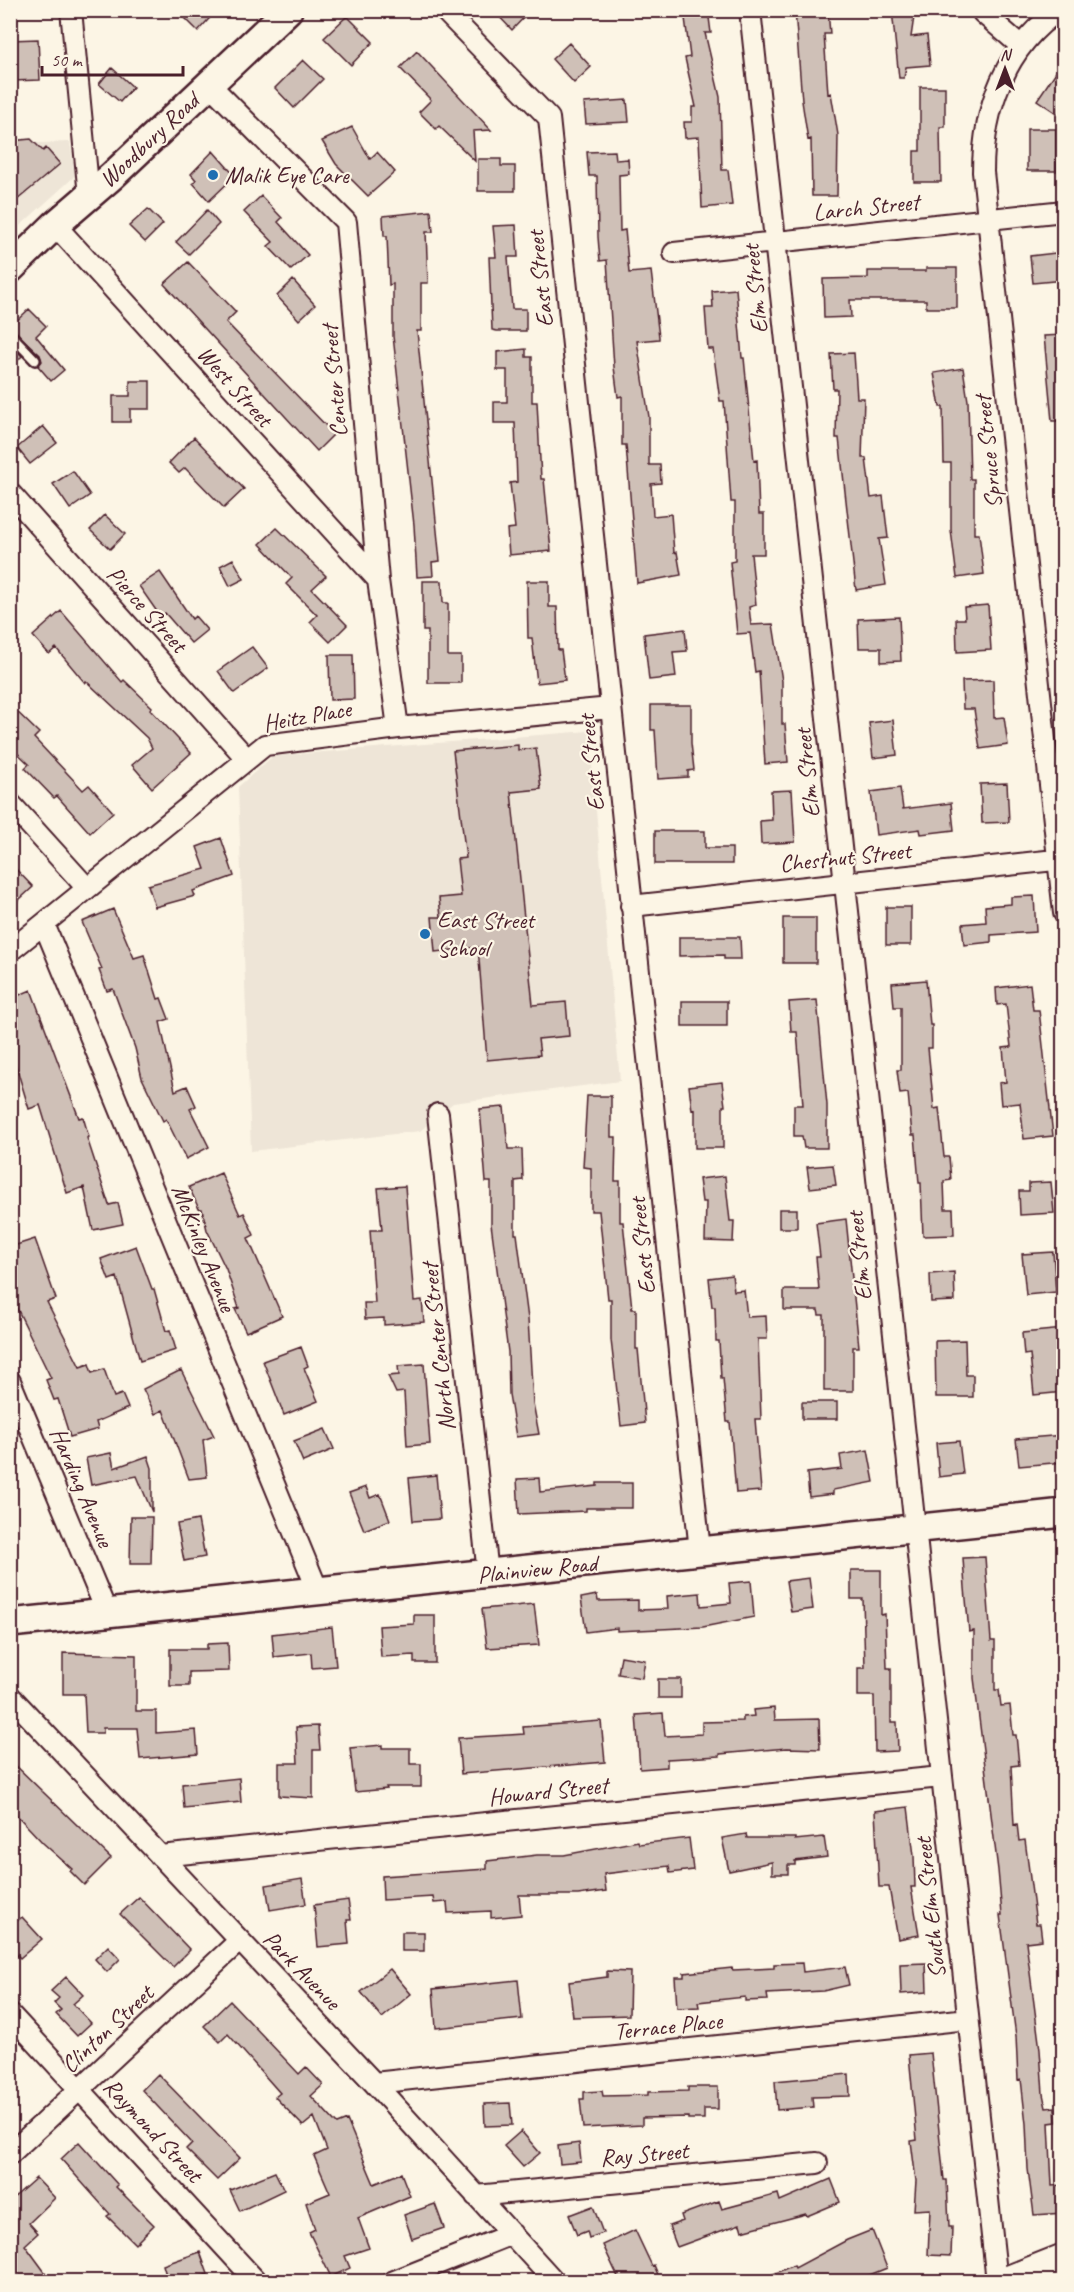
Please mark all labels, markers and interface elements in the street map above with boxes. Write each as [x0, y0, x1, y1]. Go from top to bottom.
scale bar [42, 39, 183, 77]
north arrow [975, 39, 1035, 99]
text: N [1000, 45, 1013, 65]
text: 50 m [51, 49, 84, 71]
street label: Woodbury Road [93, 84, 208, 194]
place label: Malik Eye Care [225, 160, 351, 190]
marker: Malik Eye Care [206, 168, 220, 182]
street label: Larch Street [812, 186, 923, 227]
street label: East Street [520, 227, 560, 329]
street label: Elm Street [735, 241, 775, 335]
street label: Center Street [314, 321, 354, 438]
street label: West Street [191, 339, 281, 434]
street label: Spruce Street [967, 391, 1009, 510]
street label: Pierce Street [100, 560, 195, 660]
street label: Heitz Place [261, 693, 355, 738]
street label: East Street [571, 711, 611, 813]
street label: Elm Street [787, 725, 827, 819]
street label: Chestnut Street [778, 835, 914, 879]
place label: East Street School [437, 905, 536, 963]
marker: East Street School [418, 927, 432, 941]
street label: McKinley Avenue [165, 1180, 244, 1318]
street label: East Street [622, 1194, 662, 1296]
street label: Elm Street [839, 1208, 879, 1302]
street label: North Center Street [414, 1258, 462, 1432]
street label: Harding Avenue [43, 1423, 121, 1553]
street label: Plainview Road [476, 1547, 602, 1590]
street label: Howard Street [487, 1769, 612, 1812]
street label: South Elm Street [907, 1834, 952, 1980]
street label: Park Avenue [257, 1924, 349, 2018]
street label: Clinton Street [54, 1977, 161, 2079]
street label: Terrace Place [613, 2005, 726, 2047]
street label: Raymond Street [97, 2072, 210, 2190]
street label: Ray Street [599, 2135, 691, 2173]

